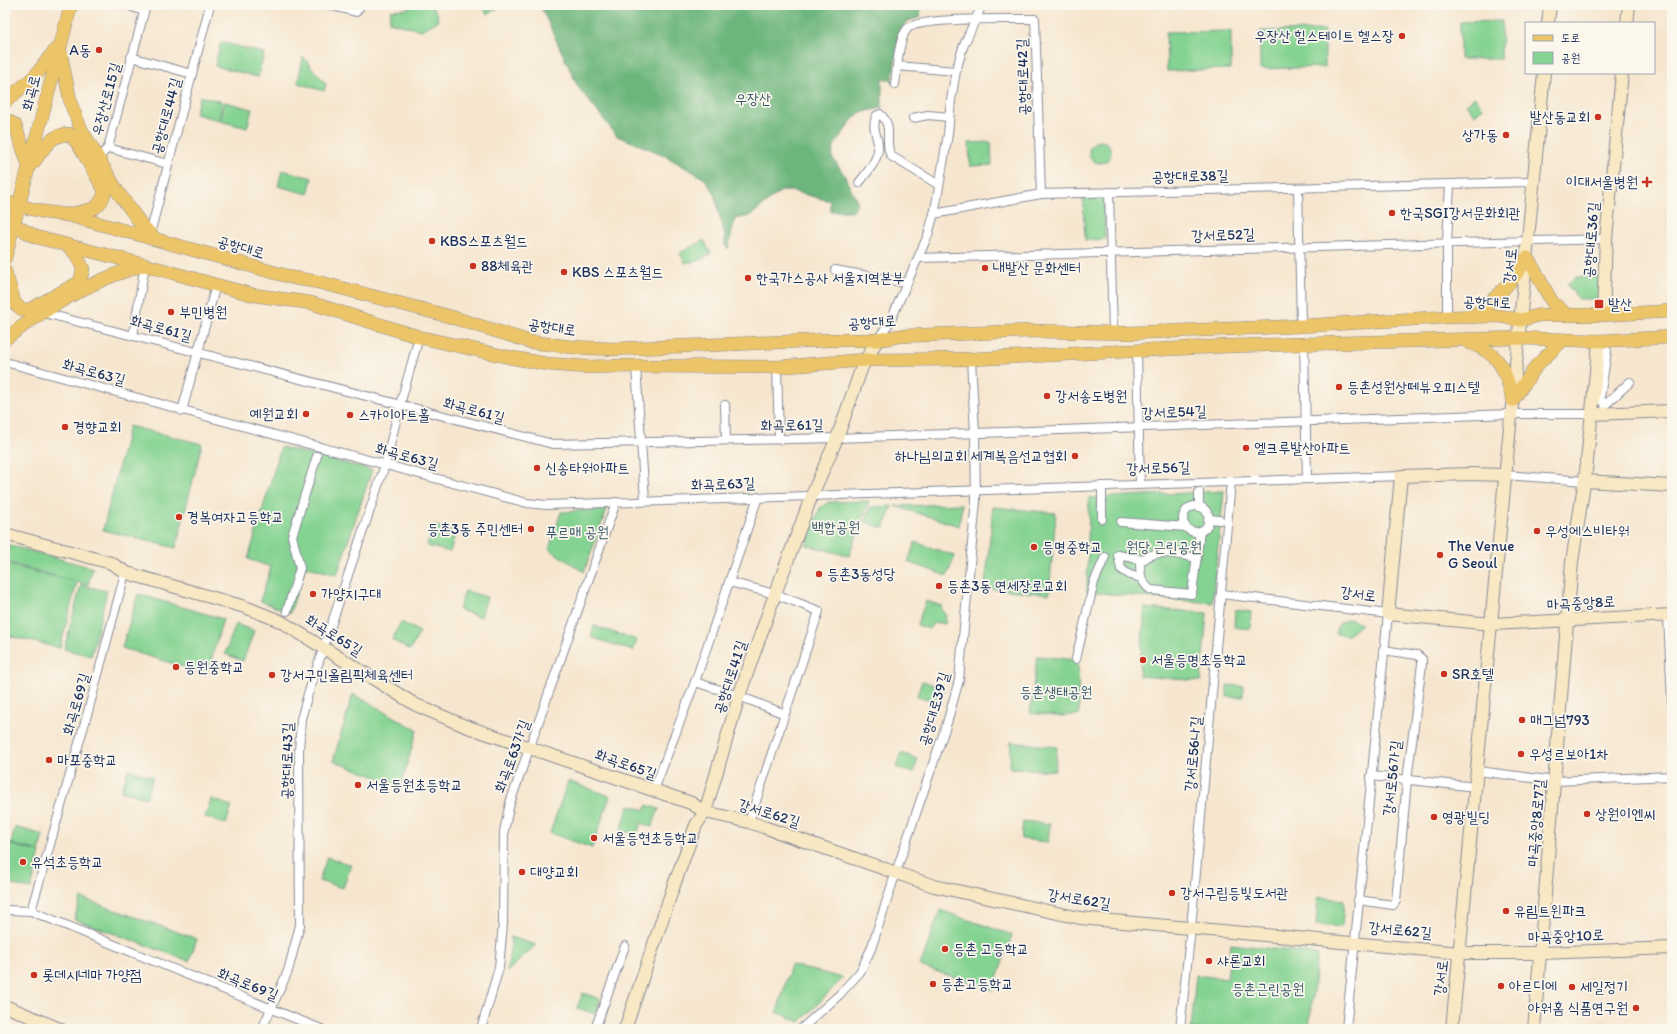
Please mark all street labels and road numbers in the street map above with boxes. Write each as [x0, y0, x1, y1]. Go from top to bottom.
street label: 공항대로42길 [1013, 38, 1033, 116]
street label: 우장산로15길 [88, 60, 124, 138]
street label: 화곡로 [18, 73, 44, 113]
street label: 공항대로44길 [147, 76, 185, 156]
street label: 공항대로38길 [1151, 166, 1229, 186]
street label: 공항대로36길 [1579, 201, 1603, 279]
street label: 강서로52길 [1191, 225, 1255, 245]
street label: 공항대로 [215, 232, 267, 262]
street label: 강서로 [1499, 247, 1521, 285]
street label: 공항대로 [1463, 292, 1511, 312]
street label: 화곡로61길 [128, 311, 194, 345]
street label: 공항대로 [847, 311, 897, 333]
street label: 공항대로 [527, 315, 577, 339]
street label: 화곡로63길 [61, 355, 127, 389]
street label: 화곡로61길 [441, 393, 507, 427]
street label: 강서로54길 [1141, 402, 1207, 422]
street label: 화곡로61길 [760, 415, 824, 435]
street label: 화곡로63길 [374, 439, 440, 473]
street label: 강서로56길 [1126, 458, 1190, 478]
street label: 화곡로63길 [691, 474, 755, 494]
street label: 강서로 [1339, 583, 1377, 605]
street label: 마곡중앙8로 [1546, 592, 1616, 614]
street label: 화곡로65길 [302, 610, 366, 660]
street label: 공항대로41길 [710, 638, 750, 716]
street label: 공항대로39길 [915, 670, 953, 748]
street label: 화곡로69길 [59, 671, 93, 737]
street label: 강서로56나길 [1181, 715, 1205, 793]
street label: 화곡로63가길 [490, 717, 534, 795]
street label: 공항대로43길 [277, 722, 297, 800]
street label: 강서로56가길 [1379, 739, 1405, 817]
street label: 화곡로65길 [593, 745, 659, 783]
street label: 마곡중앙8로7길 [1523, 778, 1549, 868]
street label: 강서로62길 [736, 795, 802, 831]
street label: 강서로62길 [1046, 885, 1112, 913]
street label: 강서로62길 [1367, 918, 1433, 942]
street label: 마곡중앙10로 [1527, 926, 1605, 946]
street label: 강서로 [1430, 959, 1452, 997]
street label: 화곡로69길 [215, 964, 281, 1004]

